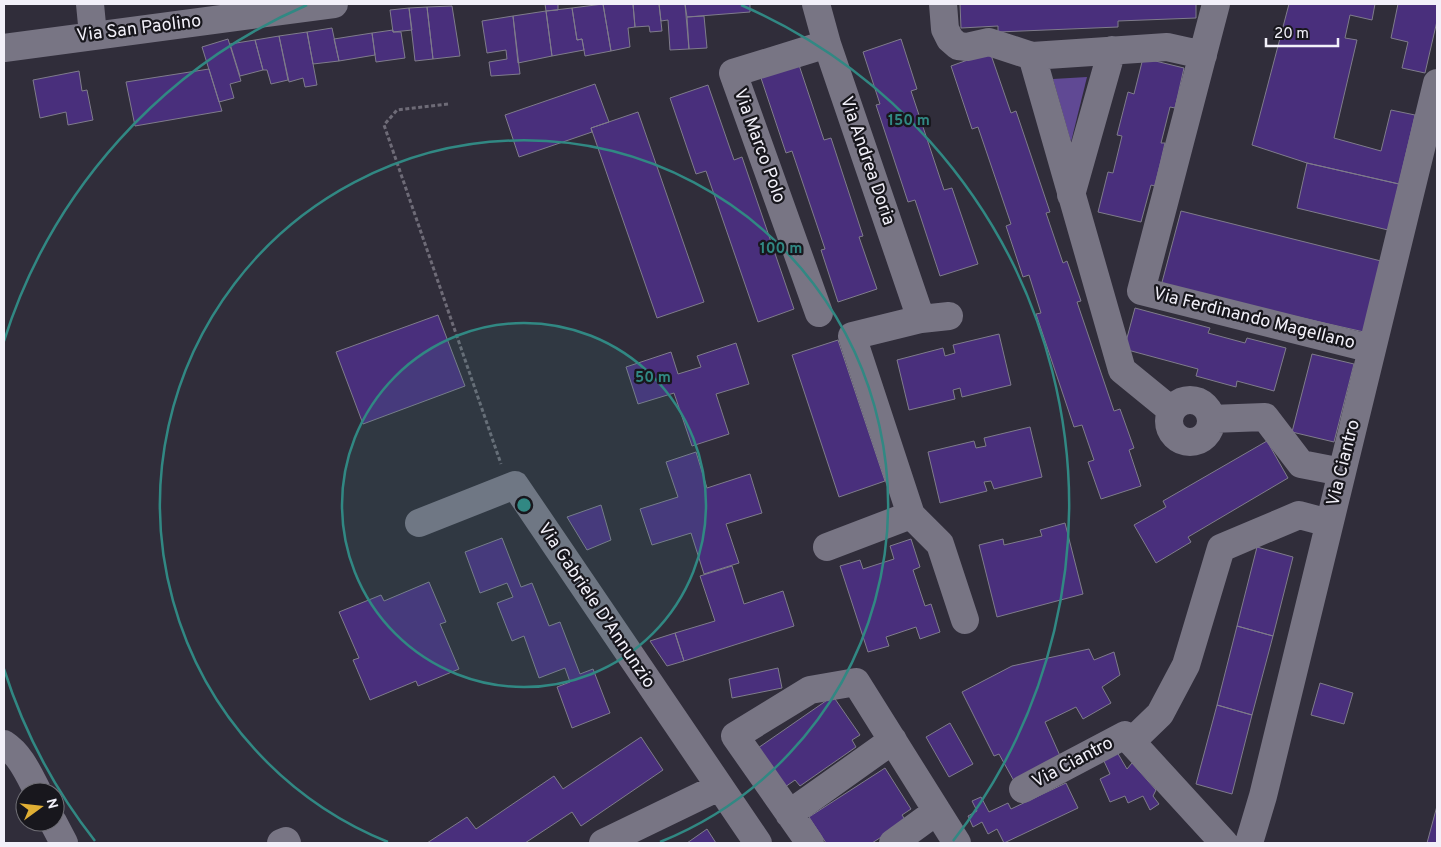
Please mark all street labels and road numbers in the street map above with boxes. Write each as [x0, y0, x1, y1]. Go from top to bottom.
street label: Via San Paolino [75, 10, 203, 48]
street label: Via Marco Polo [728, 86, 790, 206]
street label: Via Andrea Doria [834, 93, 900, 229]
street label: Via Ferdinando Magellano [1151, 283, 1357, 355]
street label: Via Ciantro [1322, 417, 1366, 509]
street label: Via Gabriele D'Annunzio [532, 519, 660, 693]
street label: Via Ciantro [1029, 732, 1117, 794]

